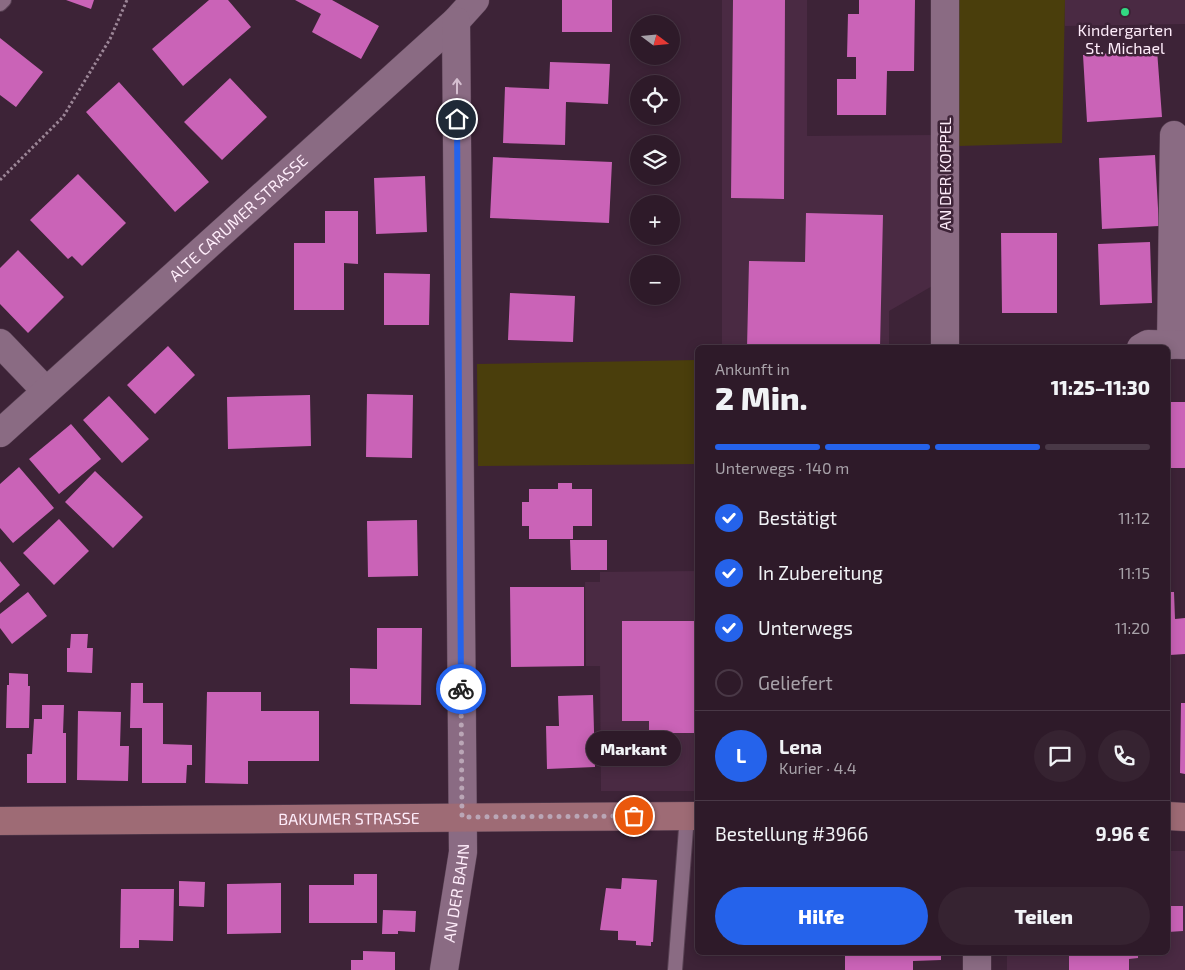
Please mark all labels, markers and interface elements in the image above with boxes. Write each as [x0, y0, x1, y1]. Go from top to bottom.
marker: Kindergarten St. Michael [1119, 6, 1131, 18]
north arrow [630, 15, 680, 65]
map controls [630, 15, 680, 305]
place label: Kindergarten St. Michael [1078, 20, 1172, 57]
button: locate [630, 75, 680, 125]
one-way arrow [452, 78, 462, 94]
pin [436, 98, 478, 140]
icon: home [443, 105, 471, 133]
street label: AN DER KOPPEL [935, 117, 954, 231]
button: layers [630, 135, 680, 185]
street label: ALTE CARUMER STRASSE [165, 150, 311, 285]
button: + [630, 195, 680, 245]
button: − [630, 255, 680, 305]
text: Ankunft in [715, 359, 790, 378]
text: 11:25–11:30 [1051, 376, 1150, 399]
text: 2 Min. [715, 378, 808, 416]
text: Unterwegs · 140 m [715, 458, 849, 477]
icon: check [715, 504, 743, 532]
text: Bestätigt [758, 506, 837, 529]
text: 11:12 [1118, 508, 1150, 527]
icon: check [715, 559, 743, 587]
text: In Zubereitung [758, 561, 883, 584]
text: 11:15 [1119, 563, 1150, 582]
icon: check [715, 614, 743, 642]
text: Unterwegs [758, 616, 853, 639]
text: 11:20 [1115, 618, 1150, 637]
courier [436, 664, 486, 714]
text: Geliefert [758, 671, 833, 694]
icon: bike [447, 675, 475, 703]
button: chat [1034, 730, 1086, 782]
button: phone [1098, 730, 1150, 782]
callout: Markant [586, 731, 682, 766]
text: Lena [779, 735, 822, 758]
text: Markant [600, 739, 667, 758]
text: L [736, 744, 746, 767]
text: Kurier · 4.4 [779, 758, 857, 777]
pin [613, 795, 655, 837]
icon: bag [620, 802, 648, 830]
street label: BAKUMER STRASSE [278, 808, 420, 828]
text: Bestellung #3966 [715, 822, 868, 845]
text: 9.96 € [1095, 822, 1150, 845]
street label: AN DER BAHN [439, 844, 472, 944]
button: Hilfe [715, 887, 928, 945]
button: Teilen [938, 887, 1150, 945]

